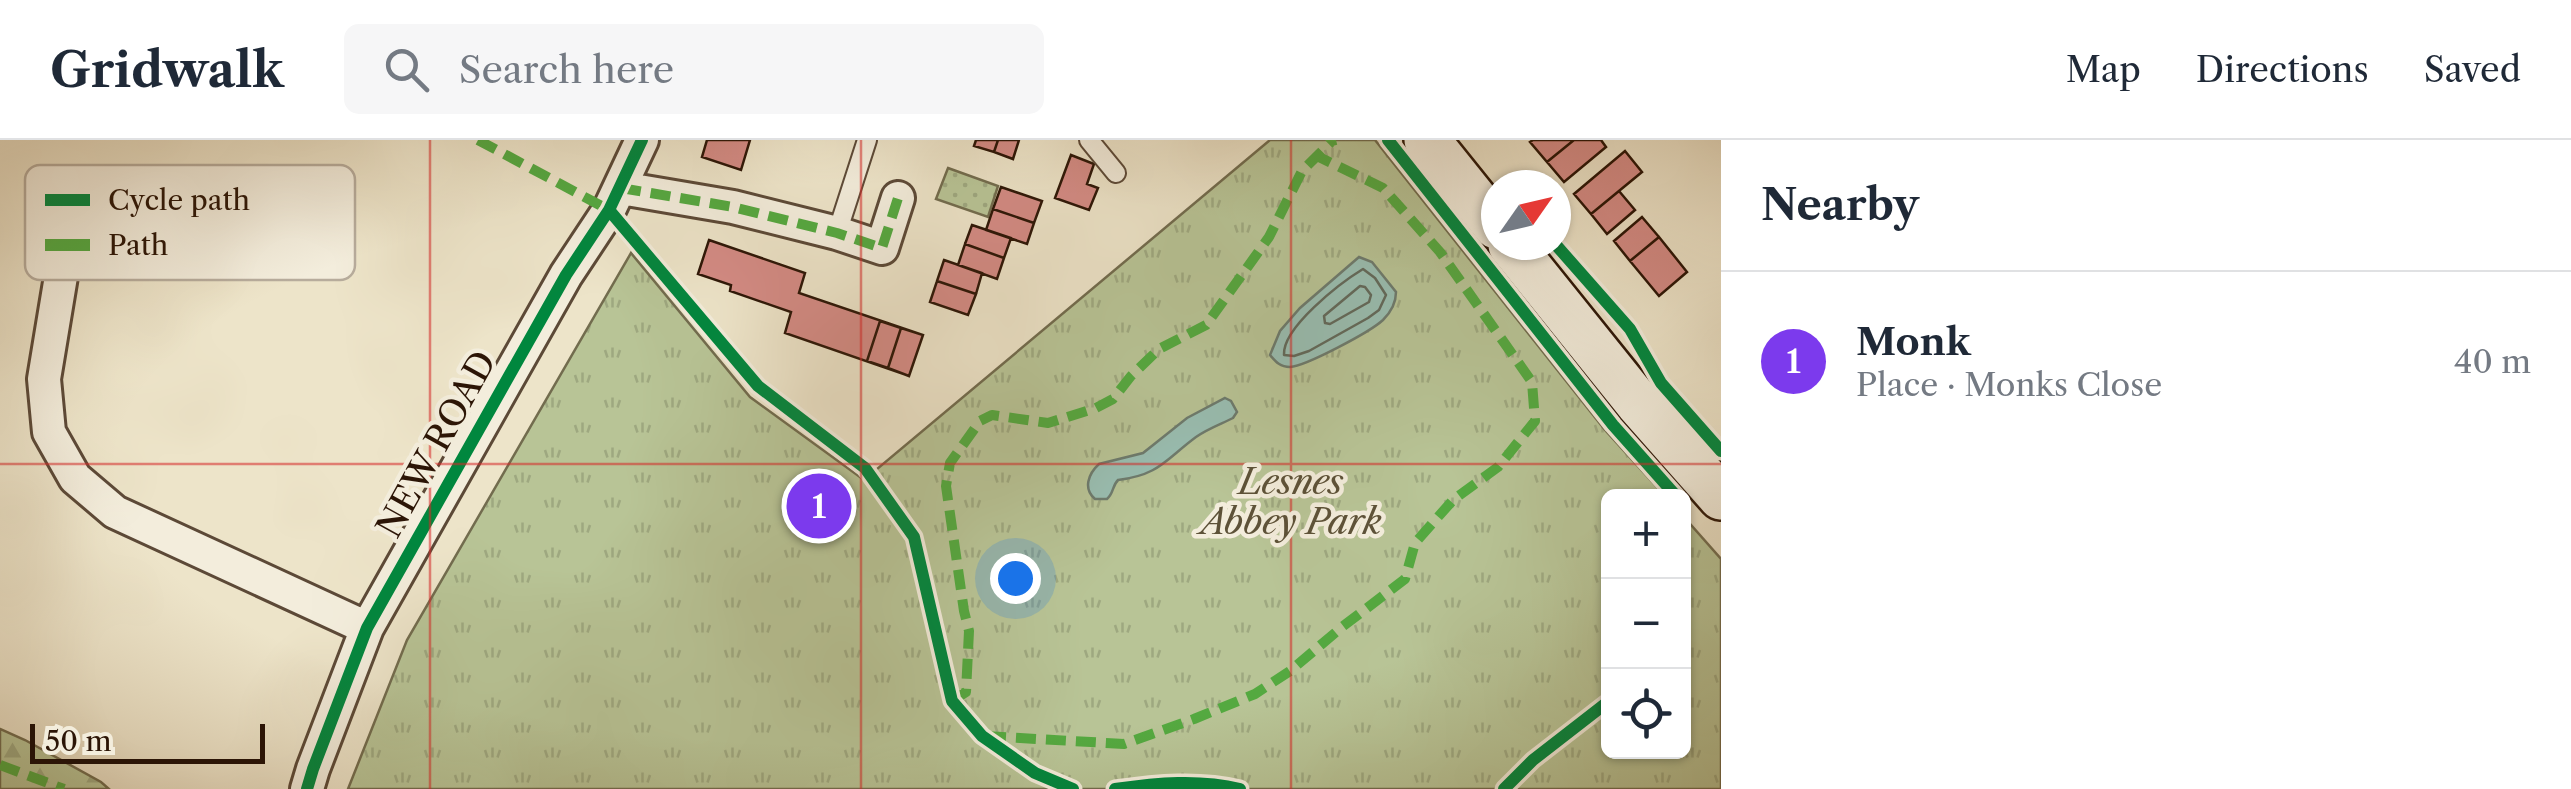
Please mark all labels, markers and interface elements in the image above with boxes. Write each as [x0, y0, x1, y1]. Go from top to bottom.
search box [344, 24, 1044, 114]
text: Gridwalk [50, 40, 284, 99]
icon: search [379, 42, 434, 97]
text: Search here [459, 46, 674, 93]
text: Map [2066, 48, 2141, 91]
text: Directions [2196, 48, 2369, 91]
text: Saved [2424, 48, 2521, 91]
legend [25, 165, 355, 280]
north arrow [1481, 170, 1571, 260]
text: Nearby [1761, 179, 1919, 231]
text: Cycle path [108, 183, 250, 217]
text: Path [108, 228, 168, 262]
text: Monk [1856, 318, 1971, 365]
text: 1 [1786, 342, 1801, 381]
text: 40 m [2454, 342, 2531, 381]
street label: NEW ROAD [367, 343, 505, 545]
text: Place · Monks Close [1856, 365, 2162, 404]
park label: Lesnes Abbey Park [1195, 460, 1382, 543]
pin: 1 [786, 468, 852, 544]
map controls [1601, 489, 1691, 759]
button: + [1601, 489, 1691, 579]
your location [990, 553, 1041, 604]
button: − [1601, 579, 1691, 669]
button: locate [1601, 669, 1691, 759]
scale bar [30, 719, 265, 764]
text: 50 m [45, 724, 112, 758]

